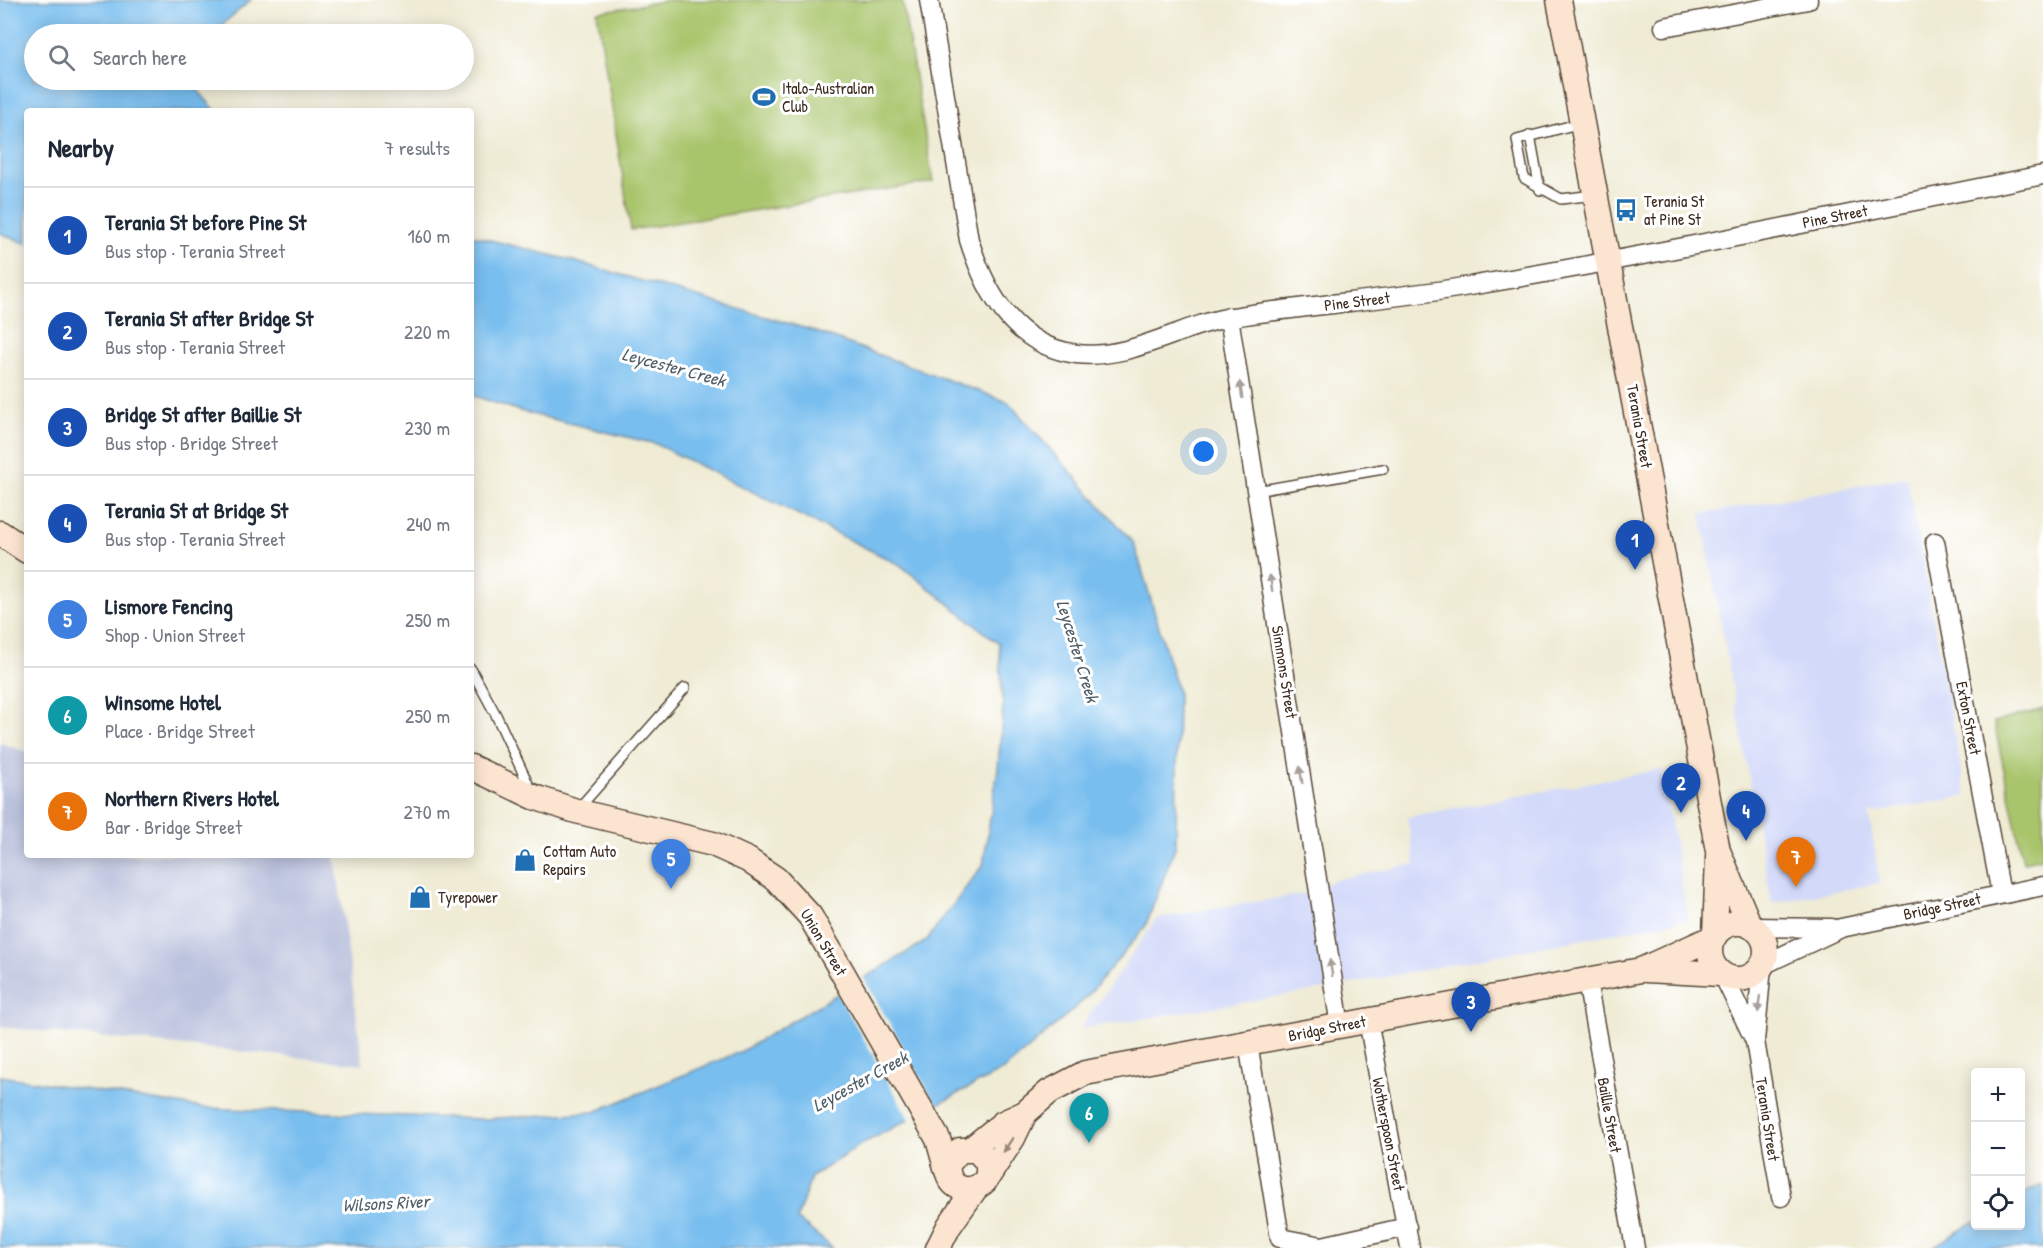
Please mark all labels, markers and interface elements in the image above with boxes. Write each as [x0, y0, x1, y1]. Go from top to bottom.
search box [24, 24, 474, 90]
icon: search [45, 41, 78, 74]
text: Search here [93, 42, 187, 72]
place label: Italo-Australian Club [782, 77, 874, 117]
sports icon: Italo-Australian Club [751, 84, 777, 110]
text: Nearby [48, 130, 114, 165]
text: 7 results [384, 134, 450, 161]
place label: Terania St at Pine St [1644, 190, 1704, 230]
bus stop icon: Terania St at Pine St [1613, 197, 1639, 223]
street label: Pine Street [1801, 199, 1870, 233]
text: Terania St before Pine St [105, 207, 306, 237]
text: 1 [64, 222, 71, 249]
text: 160 m [408, 222, 450, 249]
text: Bus stop · Terania Street [105, 237, 285, 264]
street label: Pine Street [1323, 286, 1391, 316]
text: Terania St after Bridge St [105, 303, 313, 333]
text: 2 [63, 318, 72, 345]
text: 220 m [404, 318, 450, 345]
text: Bus stop · Terania Street [105, 333, 285, 360]
water label: Leycester Creek [620, 341, 730, 393]
one-way arrow [1236, 380, 1245, 399]
street label: Terania Street [1622, 383, 1658, 470]
text: Bridge St after Baillie St [105, 399, 301, 429]
text: 3 [63, 414, 72, 441]
text: 230 m [405, 414, 450, 441]
text: Bus stop · Bridge Street [105, 429, 278, 456]
your location [1189, 437, 1218, 466]
text: Terania St at Bridge St [105, 495, 288, 525]
text: 4 [64, 510, 71, 537]
text: 240 m [406, 510, 450, 537]
pin: 1 [1616, 520, 1654, 570]
text: Bus stop · Terania Street [105, 525, 285, 552]
one-way arrow [1266, 573, 1275, 592]
text: Lismore Fencing [105, 591, 233, 621]
water label: Leycester Creek [1051, 597, 1106, 707]
text: 5 [63, 606, 72, 633]
text: 250 m [405, 606, 450, 633]
text: Shop · Union Street [105, 621, 245, 648]
street label: Simmons Street [1267, 624, 1303, 720]
street label: Exton Street [1951, 679, 1987, 757]
text: Winsome Hotel [105, 687, 221, 717]
text: 6 [64, 702, 71, 729]
text: 250 m [405, 702, 450, 729]
text: Place · Bridge Street [105, 717, 255, 744]
pin: 2 [1662, 764, 1700, 813]
one-way arrow [1296, 766, 1305, 785]
text: Northern Rivers Hotel [105, 783, 279, 813]
pin: 4 [1726, 792, 1766, 841]
text: 7 [63, 798, 72, 825]
text: 270 m [404, 798, 450, 825]
text: Bar · Bridge Street [105, 813, 242, 840]
pin: 7 [1776, 838, 1816, 887]
place label: Cottam Auto Repairs [543, 840, 617, 880]
pin: 5 [652, 840, 690, 889]
shop icon: Cottam Auto Repairs [512, 847, 538, 873]
shop icon: Tyrepower [407, 884, 433, 910]
place label: Tyrepower [438, 886, 498, 908]
street label: Bridge Street [1901, 887, 1983, 925]
street label: Union Street [795, 905, 853, 980]
one-way arrow [1326, 958, 1335, 977]
pin: 3 [1452, 982, 1490, 1032]
one-way arrow [1754, 995, 1764, 1014]
street label: Bridge Street [1286, 1010, 1368, 1046]
water label: Leycester Creek [808, 1044, 914, 1118]
map controls [1971, 1068, 2025, 1230]
button: + [1971, 1068, 2025, 1122]
street label: Wotherspoon Street [1367, 1075, 1411, 1193]
street label: Baillie Street [1593, 1076, 1627, 1155]
street label: Terania Street [1751, 1076, 1786, 1163]
pin: 6 [1070, 1094, 1108, 1143]
button: − [1971, 1122, 2025, 1176]
one-way arrow [1002, 1137, 1014, 1153]
button: locate [1971, 1176, 2025, 1230]
water label: Wilsons River [342, 1188, 432, 1218]

